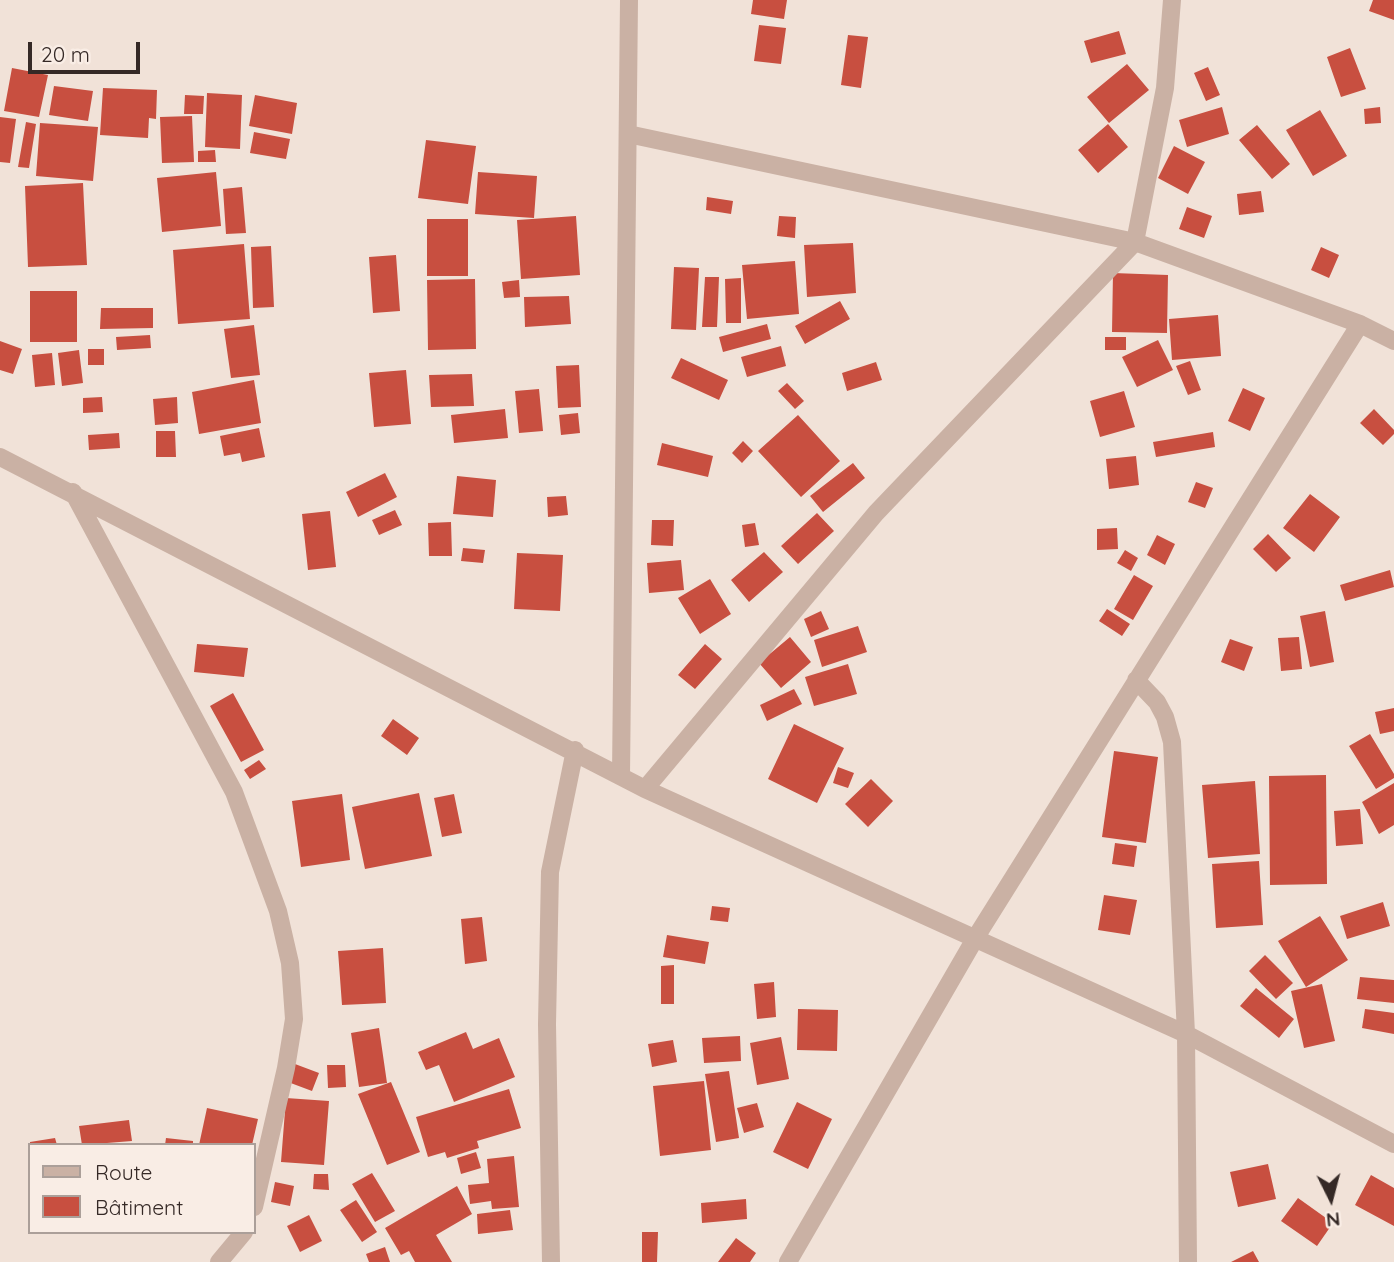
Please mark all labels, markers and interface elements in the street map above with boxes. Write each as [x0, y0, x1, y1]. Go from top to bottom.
scale bar [32, 28, 144, 72]
text: 20 m [41, 41, 90, 67]
legend [28, 1143, 256, 1234]
text: Route [95, 1159, 152, 1185]
north arrow [1296, 1164, 1366, 1234]
text: Bâtiment [95, 1194, 183, 1220]
text: N [1325, 1207, 1341, 1233]

